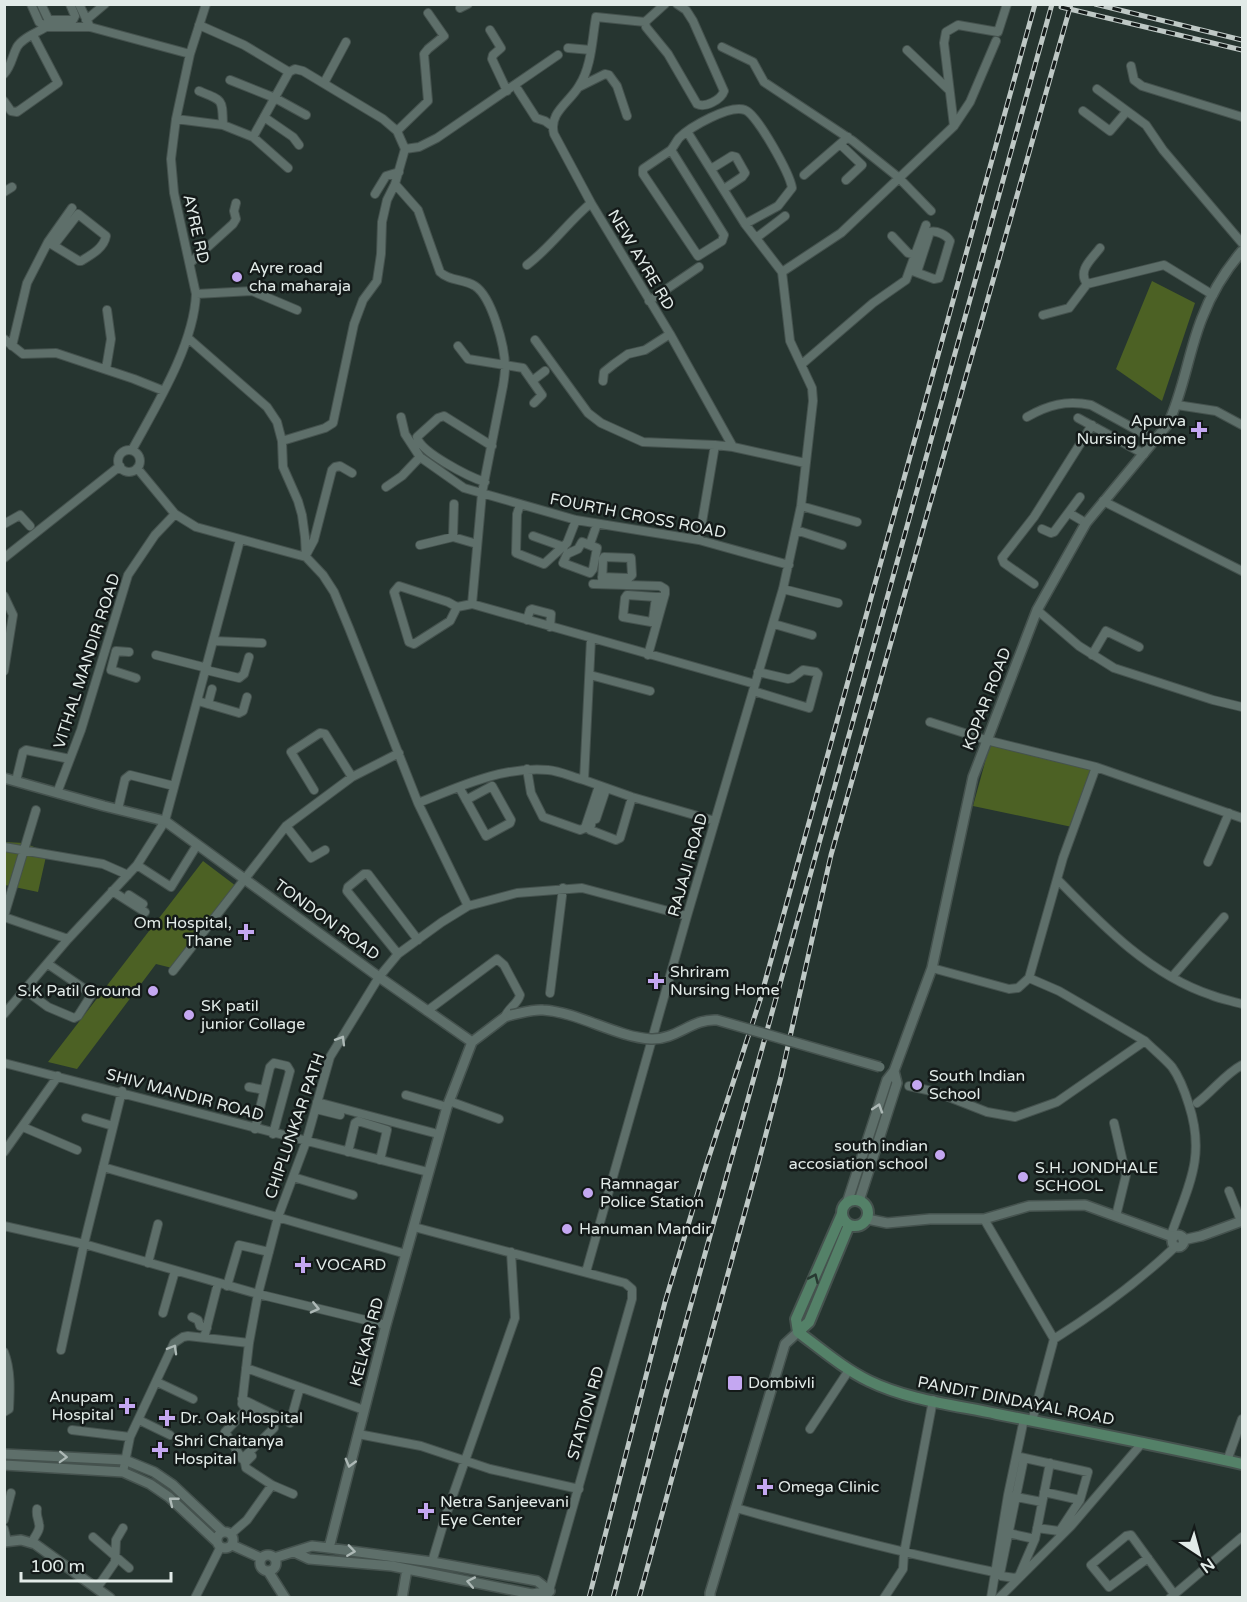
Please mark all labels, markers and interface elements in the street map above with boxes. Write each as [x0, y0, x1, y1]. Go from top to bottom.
street label: AYRE RD [178, 192, 214, 266]
street label: NEW AYRE RD [603, 206, 679, 314]
place label: Ayre road cha maharaja [249, 258, 351, 296]
marker: Ayre road cha maharaja [230, 270, 244, 284]
place label: Apurva Nursing Home [1076, 411, 1186, 449]
marker: Apurva Nursing Home [1190, 421, 1208, 439]
street label: FOURTH CROSS ROAD [548, 489, 728, 543]
street label: VITHAL MANDIR ROAD [49, 571, 125, 751]
street label: KOPAR ROAD [958, 645, 1016, 753]
street label: RAJAJI ROAD [664, 811, 712, 919]
street label: TONDON ROAD [270, 875, 384, 965]
place label: Om Hospital, Thane [134, 913, 232, 951]
marker: Om Hospital, Thane [237, 923, 255, 941]
place label: Shriram Nursing Home [670, 962, 780, 1000]
marker: Shriram Nursing Home [647, 972, 665, 990]
place label: S.K Patil Ground [17, 981, 141, 1001]
marker: S.K Patil Ground [146, 984, 160, 998]
place label: SK patil junior Collage [200, 996, 305, 1034]
marker: SK patil junior Collage [182, 1008, 196, 1022]
one-way arrow [333, 1036, 345, 1046]
street label: CHIPLUNKAR PATH [261, 1050, 329, 1202]
street label: SHIV MANDIR ROAD [104, 1064, 266, 1126]
place label: South Indian School [929, 1066, 1025, 1104]
marker: South Indian School [910, 1078, 924, 1092]
one-way arrow [870, 1103, 883, 1114]
place label: south indian accosiation school [789, 1136, 928, 1174]
marker: south indian accosiation school [933, 1148, 947, 1162]
place label: S.H. JONDHALE SCHOOL [1035, 1158, 1158, 1196]
marker: S.H. JONDHALE SCHOOL [1016, 1170, 1030, 1184]
place label: Ramnagar Police Station [600, 1174, 704, 1212]
marker: Ramnagar Police Station [581, 1186, 595, 1200]
place label: Hanuman Mandir [579, 1219, 712, 1239]
marker: Hanuman Mandir [560, 1222, 574, 1236]
place label: VOCARD [316, 1255, 386, 1275]
marker: VOCARD [294, 1256, 312, 1274]
one-way arrow [807, 1273, 819, 1284]
street label: KELKAR RD [346, 1295, 388, 1389]
one-way arrow [309, 1300, 319, 1313]
one-way arrow [166, 1345, 177, 1355]
street label: STATION RD [563, 1364, 609, 1462]
street label: PANDIT DINDAYAL ROAD [916, 1372, 1116, 1430]
place label: Dombivli [748, 1373, 815, 1393]
marker: Dombivli [726, 1374, 744, 1392]
place label: Anupam Hospital [49, 1387, 114, 1425]
marker: Anupam Hospital [118, 1397, 136, 1415]
place label: Dr. Oak Hospital [180, 1408, 303, 1428]
marker: Dr. Oak Hospital [158, 1409, 176, 1427]
place label: Shri Chaitanya Hospital [174, 1431, 284, 1469]
marker: Shri Chaitanya Hospital [151, 1441, 169, 1459]
one-way arrow [58, 1451, 67, 1463]
one-way arrow [345, 1457, 358, 1467]
place label: Omega Clinic [778, 1477, 879, 1497]
marker: Omega Clinic [756, 1478, 774, 1496]
place label: Netra Sanjeevani Eye Center [440, 1492, 569, 1530]
one-way arrow [169, 1497, 180, 1508]
marker: Netra Sanjeevani Eye Center [417, 1502, 435, 1520]
north arrow [1169, 1524, 1229, 1584]
scale bar [21, 1545, 171, 1583]
one-way arrow [347, 1545, 356, 1557]
text: N [1196, 1553, 1218, 1577]
text: 100 m [30, 1555, 85, 1577]
one-way arrow [467, 1576, 477, 1589]

